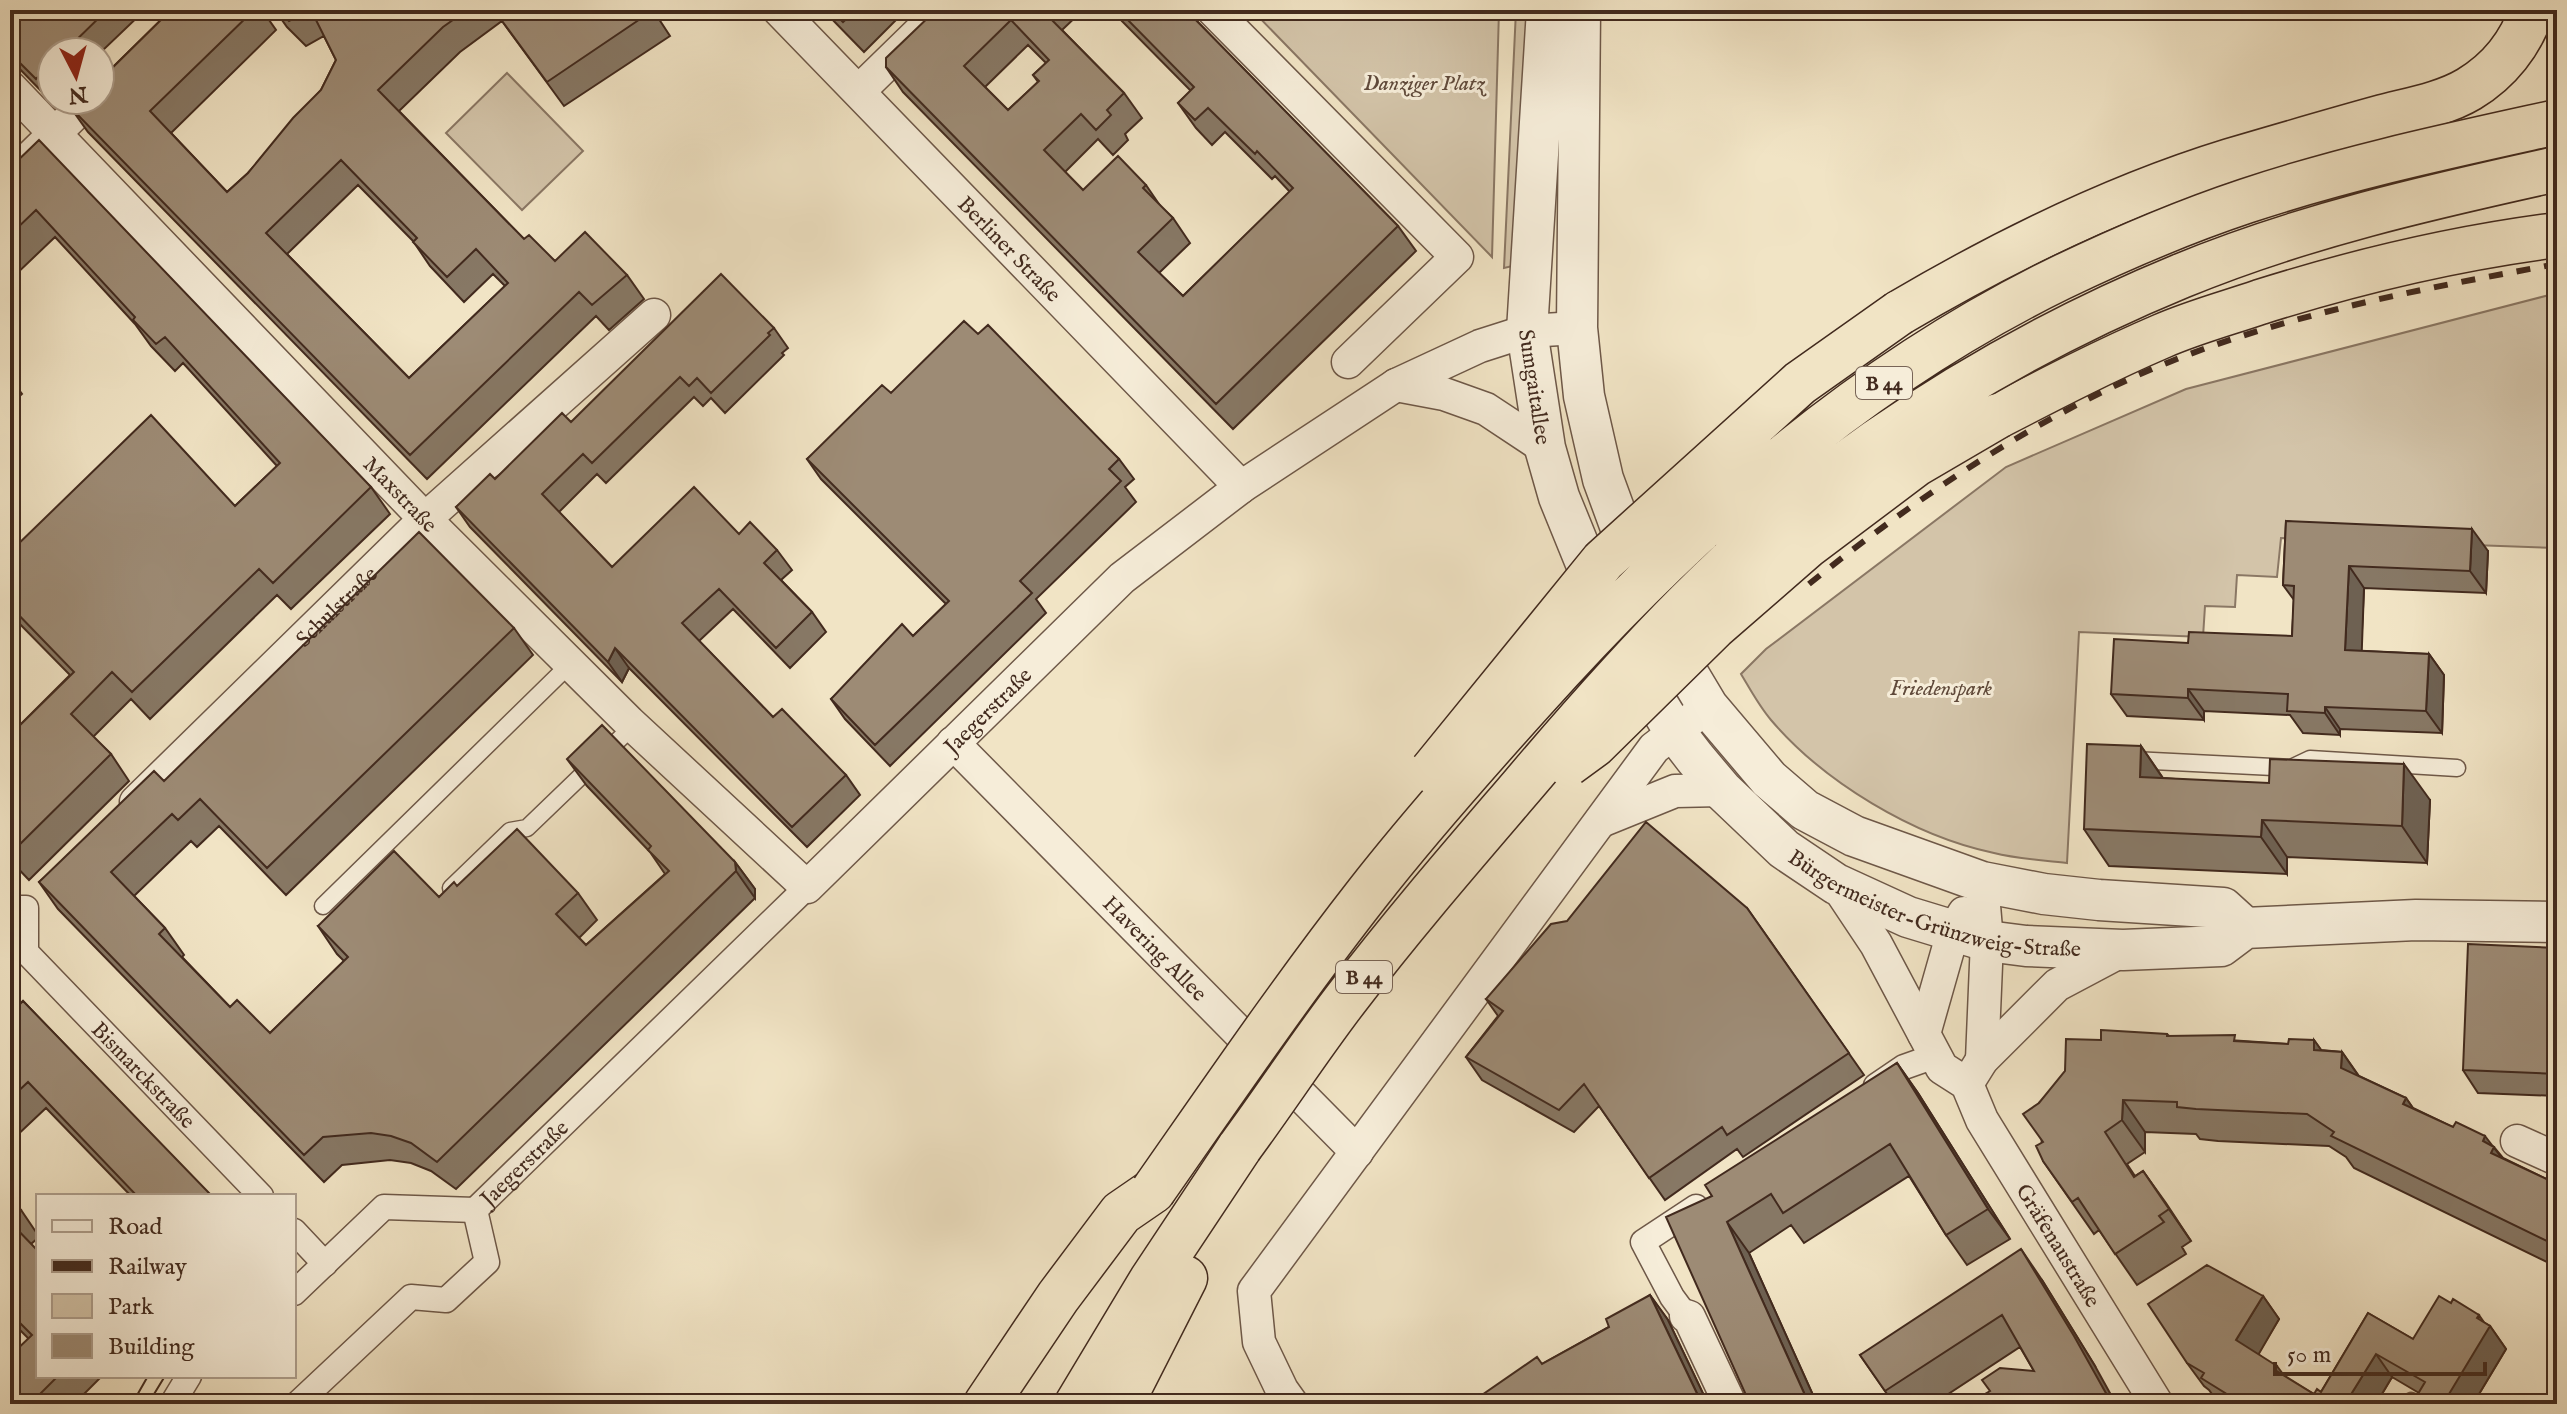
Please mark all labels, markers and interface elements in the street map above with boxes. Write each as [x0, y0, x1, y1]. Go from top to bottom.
north arrow [36, 36, 116, 116]
park label: Danziger Platz [1364, 70, 1487, 98]
text: N [67, 79, 90, 109]
street label: Berliner Straße [951, 191, 1066, 309]
street label: Sumgaitallee [1511, 327, 1556, 447]
road number: B 44 [1856, 367, 1912, 399]
street label: Maxstraße [356, 451, 442, 539]
street label: Schulstraße [290, 561, 384, 654]
street label: Jaegerstraße [937, 662, 1039, 763]
park label: Friedenspark [1890, 675, 1992, 703]
street label: Bürgermeister-Grünzweig-Straße [1782, 844, 2082, 964]
street label: Havering Allee [1096, 891, 1212, 1008]
road number: B 44 [1336, 961, 1392, 993]
street label: Bismarckstraße [84, 1016, 201, 1135]
street label: Jaegerstraße [473, 1115, 575, 1215]
street label: Gräfenaustraße [2009, 1179, 2106, 1313]
legend [36, 1194, 296, 1378]
text: Road [108, 1212, 162, 1243]
text: Railway [108, 1252, 187, 1283]
text: Park [108, 1292, 154, 1323]
scale bar [2275, 1326, 2485, 1376]
text: Building [108, 1332, 195, 1363]
text: 50 m [2287, 1340, 2331, 1371]

